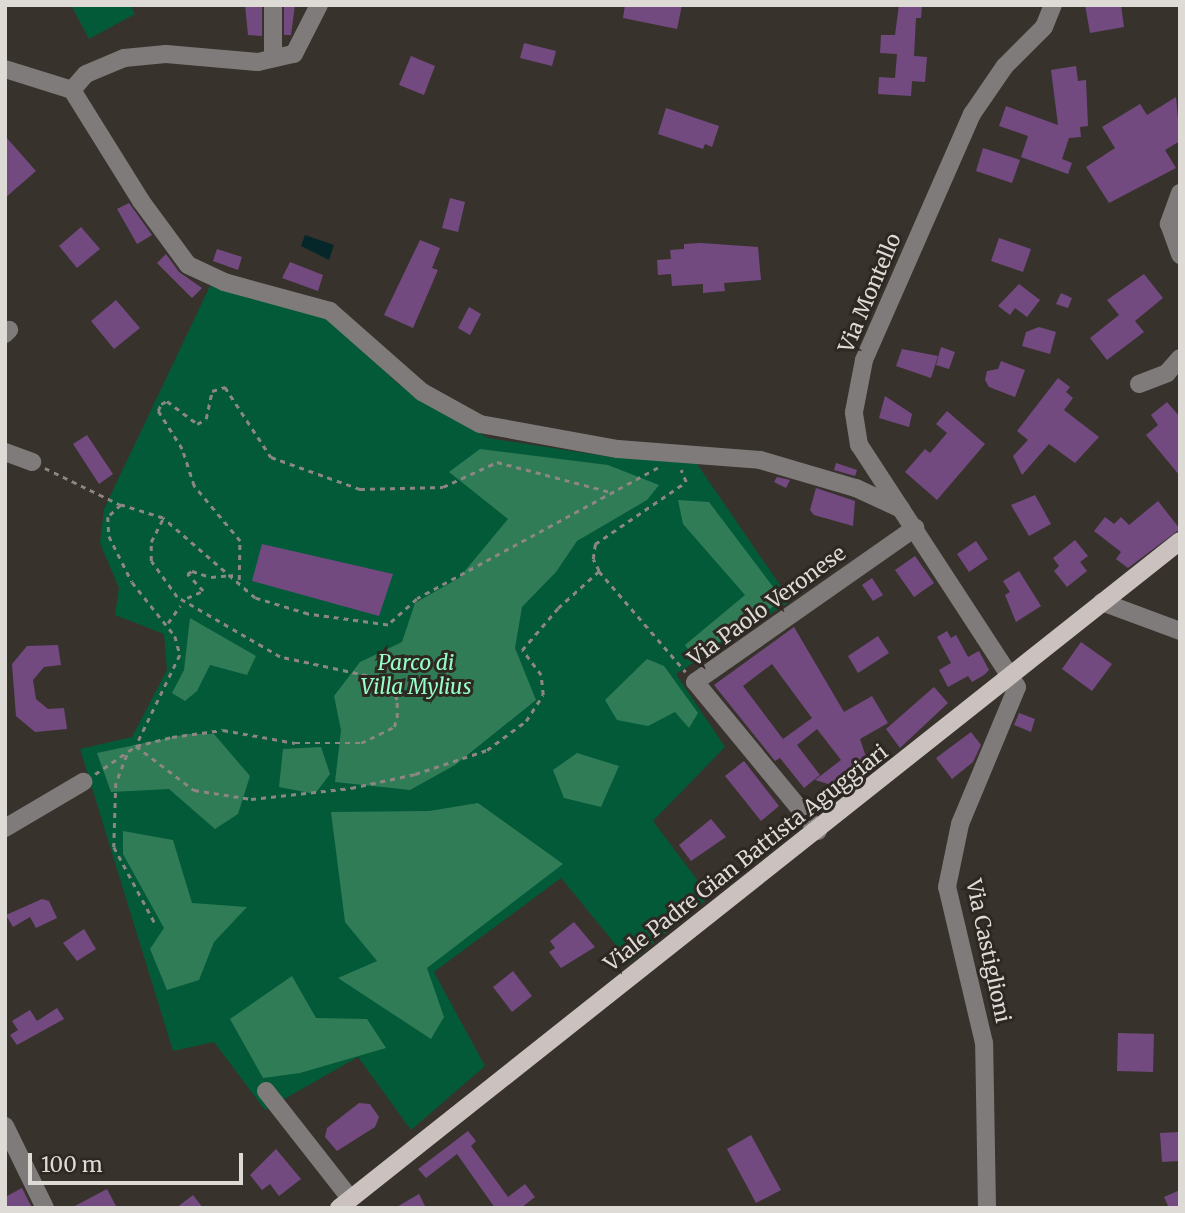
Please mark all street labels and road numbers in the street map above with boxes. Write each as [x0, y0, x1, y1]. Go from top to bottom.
street label: Via Montello [834, 230, 906, 356]
street label: Via Paolo Veronese [683, 540, 851, 672]
street label: Viale Padre Gian Battista Aguggiari [599, 739, 893, 977]
street label: Via Castiglioni [960, 877, 1016, 1025]

